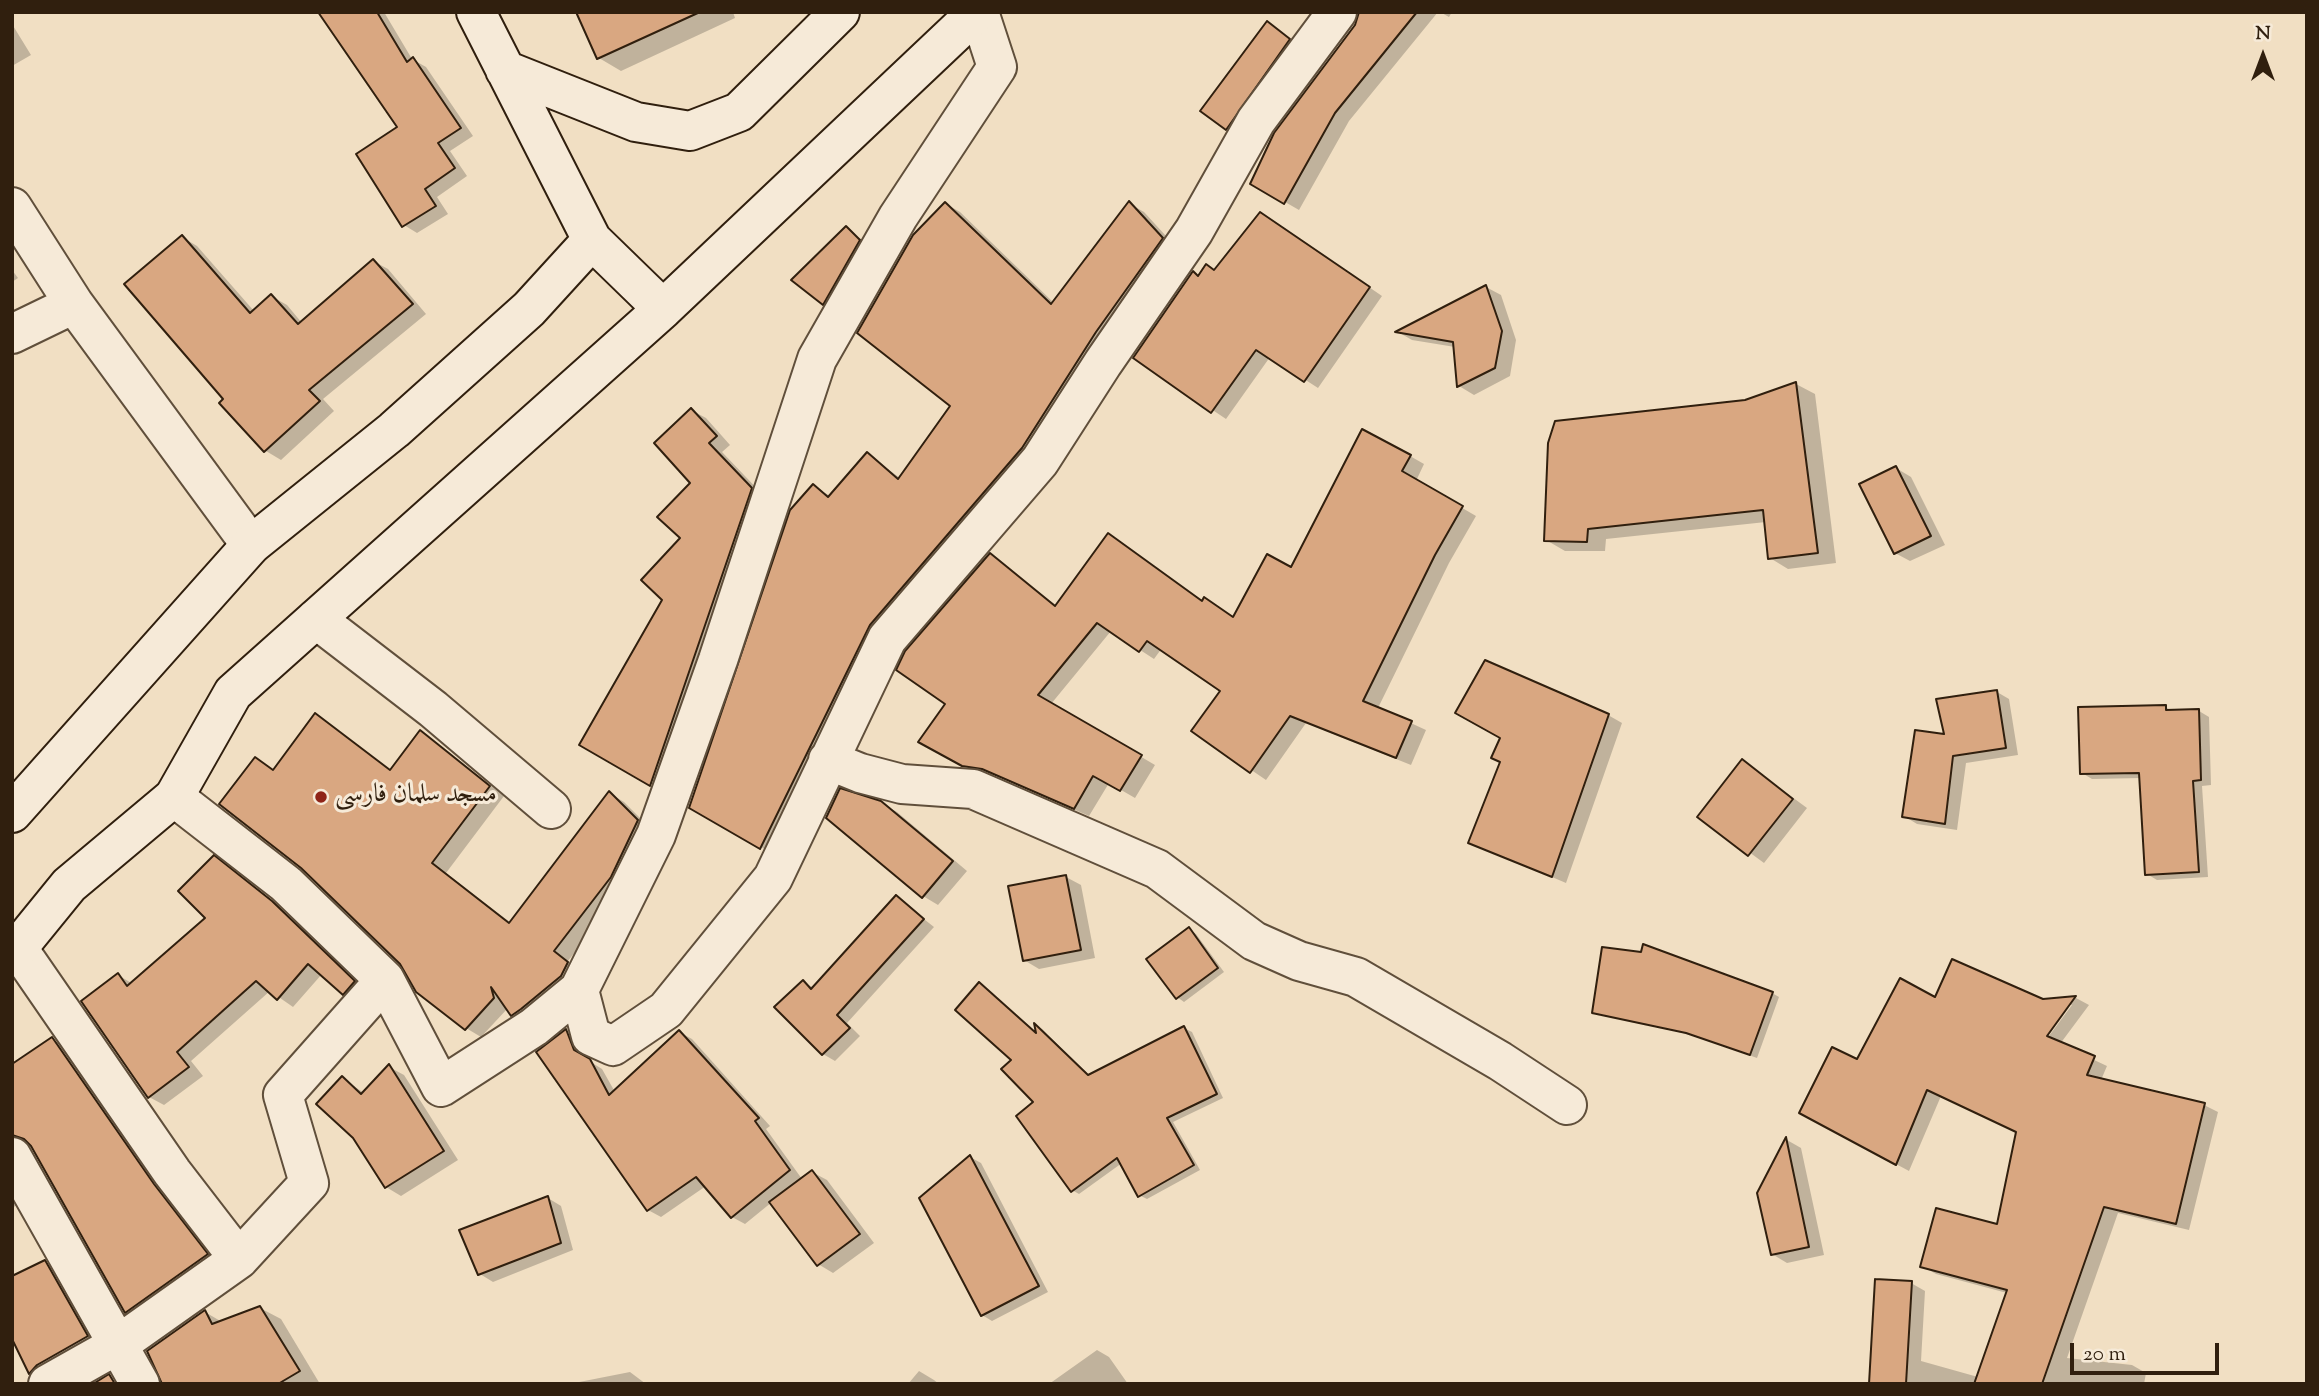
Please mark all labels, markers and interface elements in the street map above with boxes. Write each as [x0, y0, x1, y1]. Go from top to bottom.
north arrow [2228, 21, 2298, 91]
text: N [2255, 21, 2271, 48]
place label: مسجد سلمان فارسی [335, 781, 497, 813]
marker: مسجد سلمان فارسی [313, 789, 329, 805]
scale bar [2074, 1330, 2223, 1374]
text: 20 m [2083, 1340, 2126, 1370]

